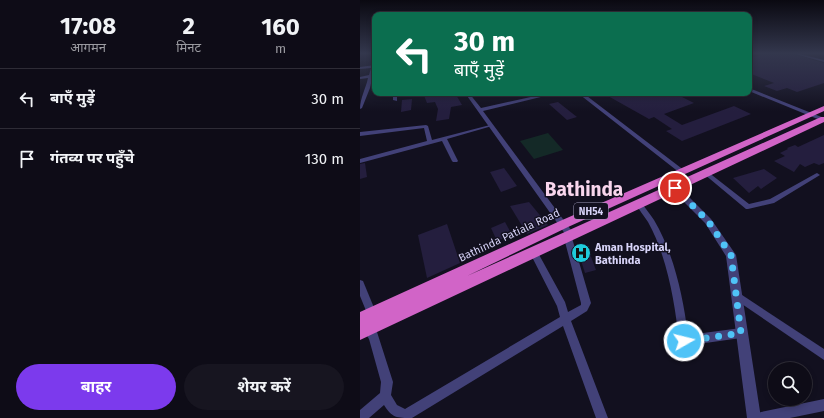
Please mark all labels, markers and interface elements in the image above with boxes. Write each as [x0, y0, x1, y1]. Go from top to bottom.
text: 17:08 [60, 12, 116, 40]
text: 2 [182, 12, 195, 40]
text: 160 [261, 13, 300, 41]
text: 30 m [454, 25, 515, 58]
icon: left [388, 28, 440, 80]
text: आगमन [70, 40, 106, 55]
text: मिनट [176, 40, 201, 55]
text: m [275, 41, 286, 56]
text: बाएँ मुड़ें [454, 59, 504, 81]
icon: left [16, 88, 38, 110]
text: बाएँ मुड़ें [50, 89, 95, 107]
text: 30 m [311, 90, 344, 108]
icon: arrive [16, 148, 38, 170]
text: गंतव्य पर पहुँचे [50, 149, 134, 167]
text: 130 m [305, 150, 344, 168]
pin [658, 171, 692, 205]
icon: arrive [664, 177, 686, 199]
district label: Bathinda [545, 178, 623, 201]
road number: NH54 [574, 203, 608, 219]
street label: Bathinda Patiala Road [456, 206, 562, 265]
place label: Aman Hospital, Bathinda [594, 241, 671, 267]
hospital icon: Aman Hospital, Bathinda [570, 242, 592, 264]
position arrow [663, 320, 705, 362]
map controls [768, 362, 812, 406]
button: search [768, 362, 812, 406]
button: बाहर [16, 364, 176, 410]
button: शेयर करें [184, 364, 344, 410]

